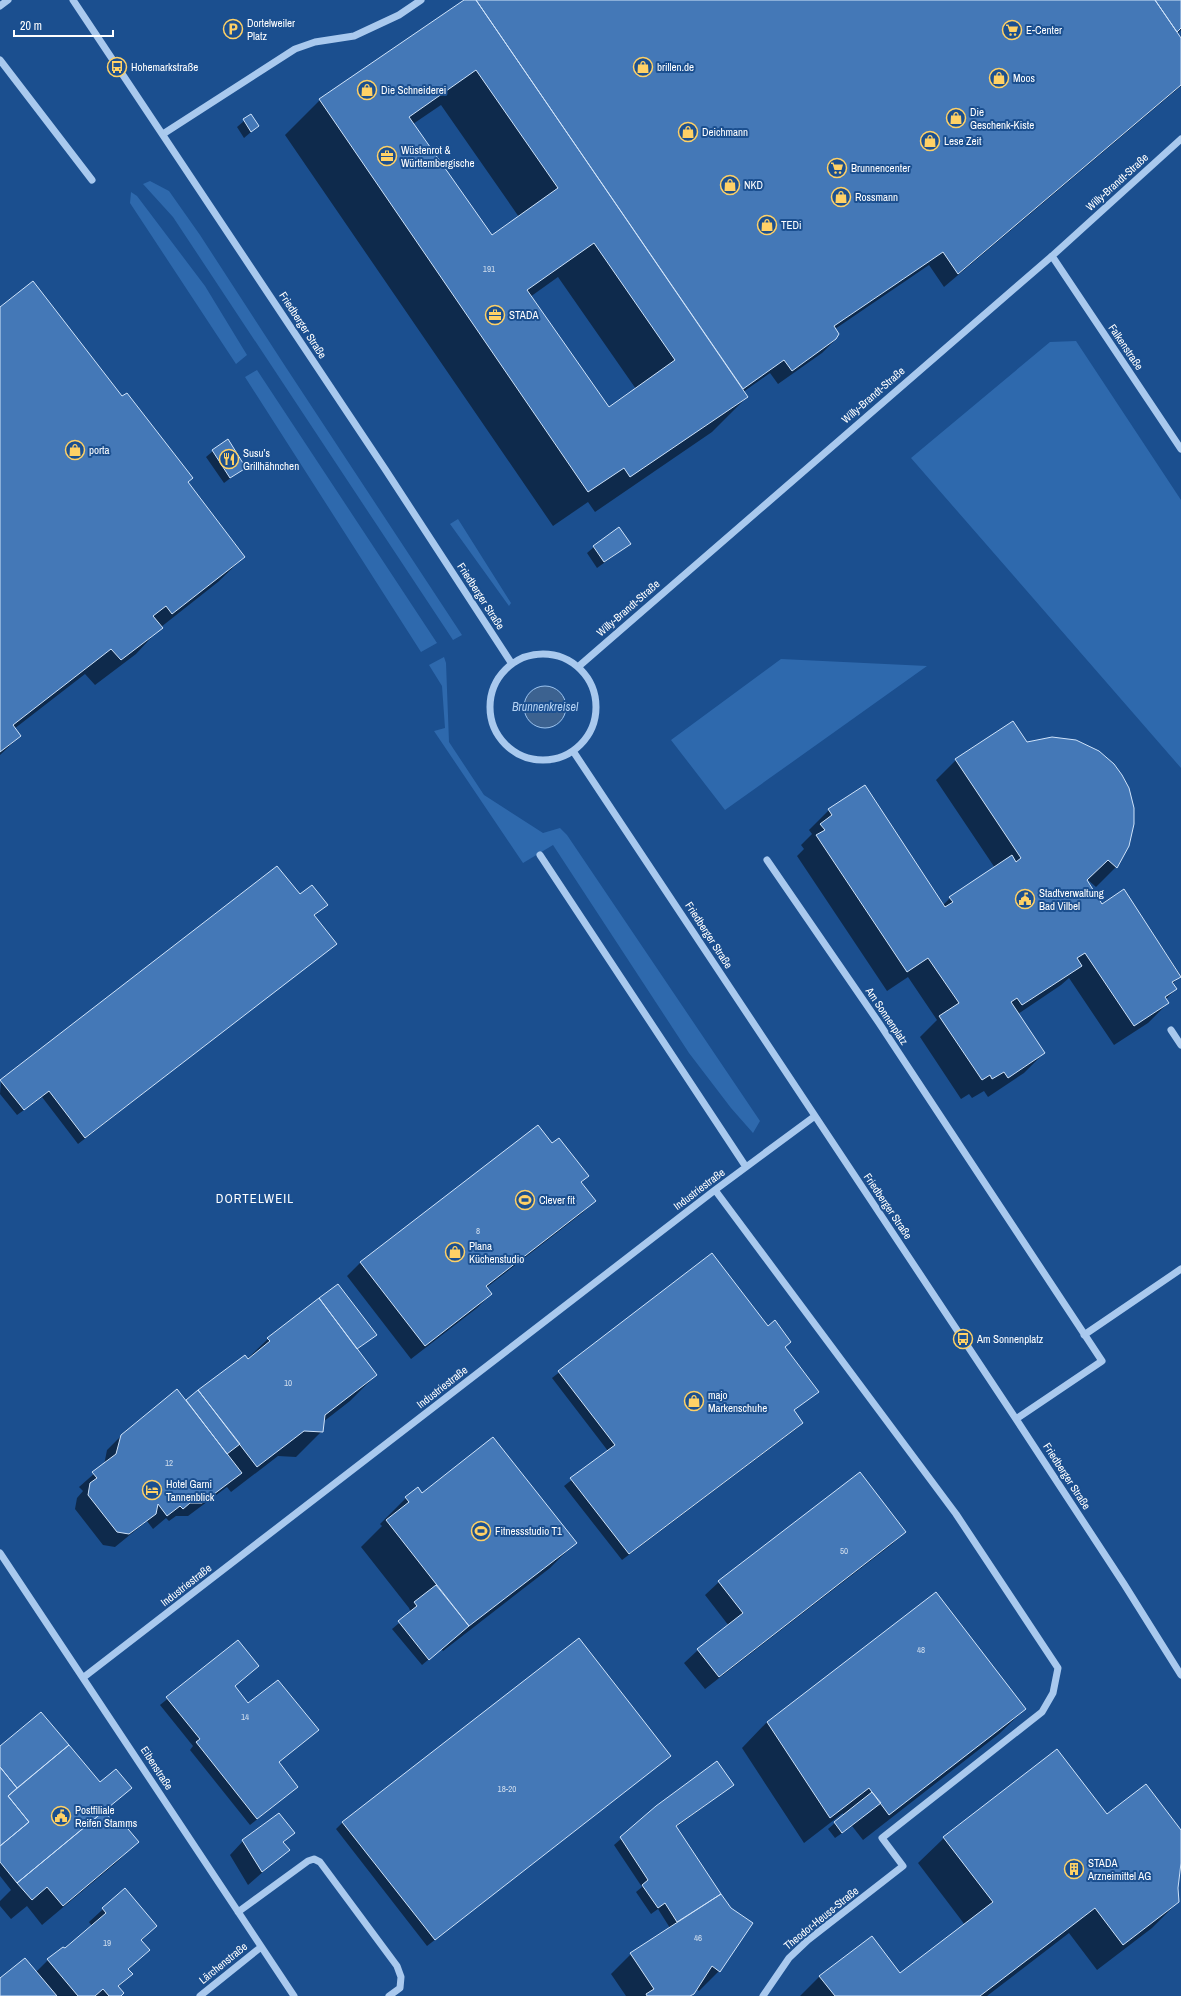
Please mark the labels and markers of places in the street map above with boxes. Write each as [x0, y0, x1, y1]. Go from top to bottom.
place label: Dortelweiler Platz [247, 16, 295, 43]
parking icon: Dortelweiler Platz [222, 18, 244, 40]
supermarket icon: E-Center [1001, 19, 1023, 41]
place label: E-Center [1026, 23, 1062, 37]
bus stop icon: Hohemarkstraße [106, 56, 128, 78]
shop icon: brillen.de [632, 56, 654, 78]
place label: Hohemarkstraße [131, 60, 198, 74]
place label: brillen.de [657, 60, 694, 74]
shop icon: Moos [988, 67, 1010, 89]
place label: Moos [1013, 71, 1036, 85]
shop icon: Die Schneiderei [356, 79, 378, 101]
place label: Die Schneiderei [381, 83, 446, 97]
place label: Die Geschenk-Kiste [970, 105, 1034, 132]
shop icon: Die Geschenk-Kiste [945, 107, 967, 129]
shop icon: Deichmann [677, 121, 699, 143]
place label: Deichmann [702, 125, 748, 139]
shop icon: Lese Zeit [919, 130, 941, 152]
place label: Lese Zeit [944, 134, 982, 148]
place label: Wüstenrot & Württembergische [401, 143, 475, 170]
office icon: Wüstenrot & Württembergische [376, 145, 398, 167]
supermarket icon: Brunnencenter [826, 157, 848, 179]
place label: Brunnencenter [851, 161, 910, 175]
shop icon: NKD [719, 174, 741, 196]
place label: NKD [744, 178, 763, 192]
shop icon: Rossmann [830, 186, 852, 208]
place label: Rossmann [855, 190, 898, 204]
shop icon: TEDi [756, 214, 778, 236]
place label: TEDi [781, 218, 802, 232]
office icon: STADA [484, 304, 506, 326]
place label: STADA [509, 308, 539, 322]
shop icon: porta [64, 439, 86, 461]
place label: porta [89, 443, 110, 457]
place label: Susu’s Grillhähnchen [243, 446, 299, 473]
restaurant icon: Susu’s Grillhähnchen [218, 448, 240, 470]
place label: Stadtverwaltung Bad Vilbel [1039, 886, 1104, 913]
public building icon: Stadtverwaltung Bad Vilbel [1014, 888, 1036, 910]
sports icon: Clever fit [514, 1189, 536, 1211]
place label: Clever fit [539, 1193, 576, 1207]
place label: Plana Küchenstudio [469, 1239, 524, 1266]
shop icon: Plana Küchenstudio [444, 1241, 466, 1263]
bus stop icon: Am Sonnenplatz [952, 1328, 974, 1350]
place label: Am Sonnenplatz [976, 1332, 1044, 1346]
place label: majo Markenschuhe [708, 1388, 767, 1415]
shop icon: majo Markenschuhe [683, 1390, 705, 1412]
place label: Hotel Garni Tannenblick [166, 1477, 215, 1504]
hotel icon: Hotel Garni Tannenblick [141, 1479, 163, 1501]
sports icon: Fitnessstudio T1 [470, 1520, 492, 1542]
place label: Fitnessstudio T1 [495, 1524, 562, 1538]
place label: Postfiliale Reifen Stamms [75, 1803, 138, 1830]
public building icon: Postfiliale Reifen Stamms [50, 1805, 72, 1827]
place label: STADA Arzneimittel AG [1087, 1856, 1151, 1883]
building icon: STADA Arzneimittel AG [1063, 1858, 1085, 1880]

